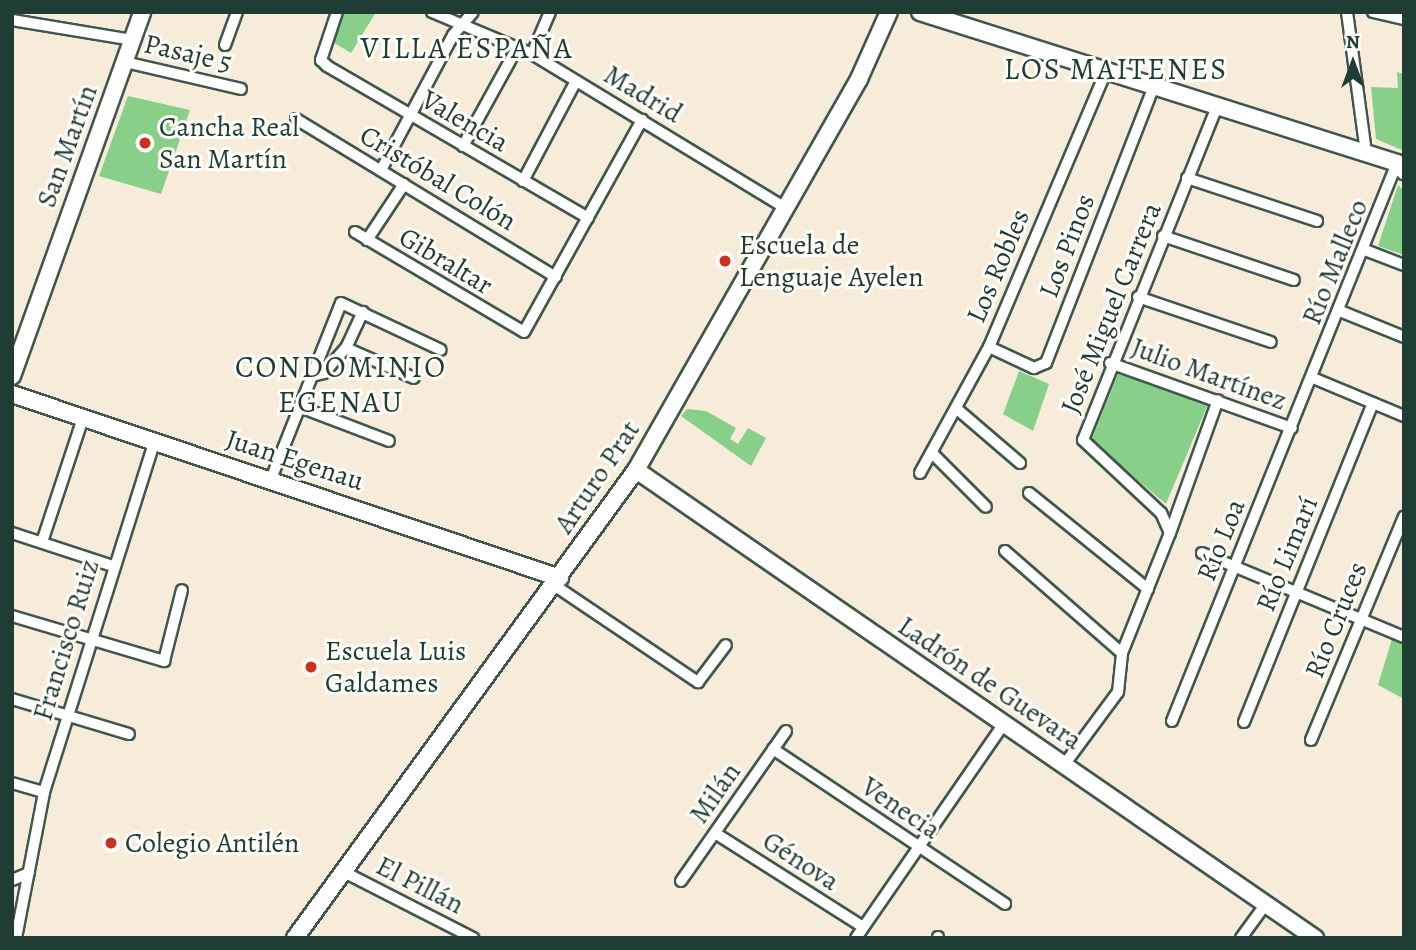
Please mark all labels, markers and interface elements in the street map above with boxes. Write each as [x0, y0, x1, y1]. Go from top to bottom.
street label: Pasaje 5 [141, 27, 235, 79]
north arrow [1318, 28, 1388, 98]
text: N [1346, 29, 1360, 55]
district label: VILLA ESPAÑA [362, 30, 572, 66]
district label: LOS MAITENES [1005, 51, 1227, 87]
street label: Madrid [598, 58, 688, 130]
street label: San Martín [29, 80, 105, 212]
street label: Valencia [415, 83, 515, 159]
place label: Cancha Real San Martín [159, 110, 299, 176]
street label: Cristóbal Colón [354, 118, 522, 238]
marker: Cancha Real San Martín [137, 135, 153, 151]
street label: Los Pinos [1032, 189, 1102, 303]
street label: Río Malleco [1295, 194, 1375, 330]
street label: José Miguel Carrera [1053, 198, 1169, 418]
street label: Los Robles [959, 204, 1037, 328]
street label: Gibraltar [393, 220, 499, 302]
place label: Escuela de Lenguaje Ayelen [739, 228, 923, 294]
marker: Escuela de Lenguaje Ayelen [717, 253, 733, 269]
street label: Julio Martínez [1127, 330, 1291, 418]
district label: CONDOMINIO EGENAU [236, 349, 446, 420]
street label: Arturo Prat [547, 414, 647, 540]
street label: Juan Egenau [222, 422, 368, 498]
street label: Río Limarí [1249, 491, 1325, 617]
street label: Río Loa [1189, 494, 1253, 586]
street label: Francisco Ruiz [26, 555, 106, 725]
street label: Río Cruces [1298, 557, 1374, 683]
street label: Ladrón de Guevara [891, 609, 1089, 757]
place label: Escuela Luis Galdames [325, 634, 466, 700]
marker: Escuela Luis Galdames [303, 659, 319, 675]
street label: Milán [682, 756, 748, 830]
street label: Venecia [855, 769, 947, 847]
street label: Génova [756, 824, 846, 898]
place label: Colegio Antilén [125, 826, 299, 860]
marker: Colegio Antilén [103, 835, 119, 851]
street label: El Pillán [370, 849, 470, 921]

